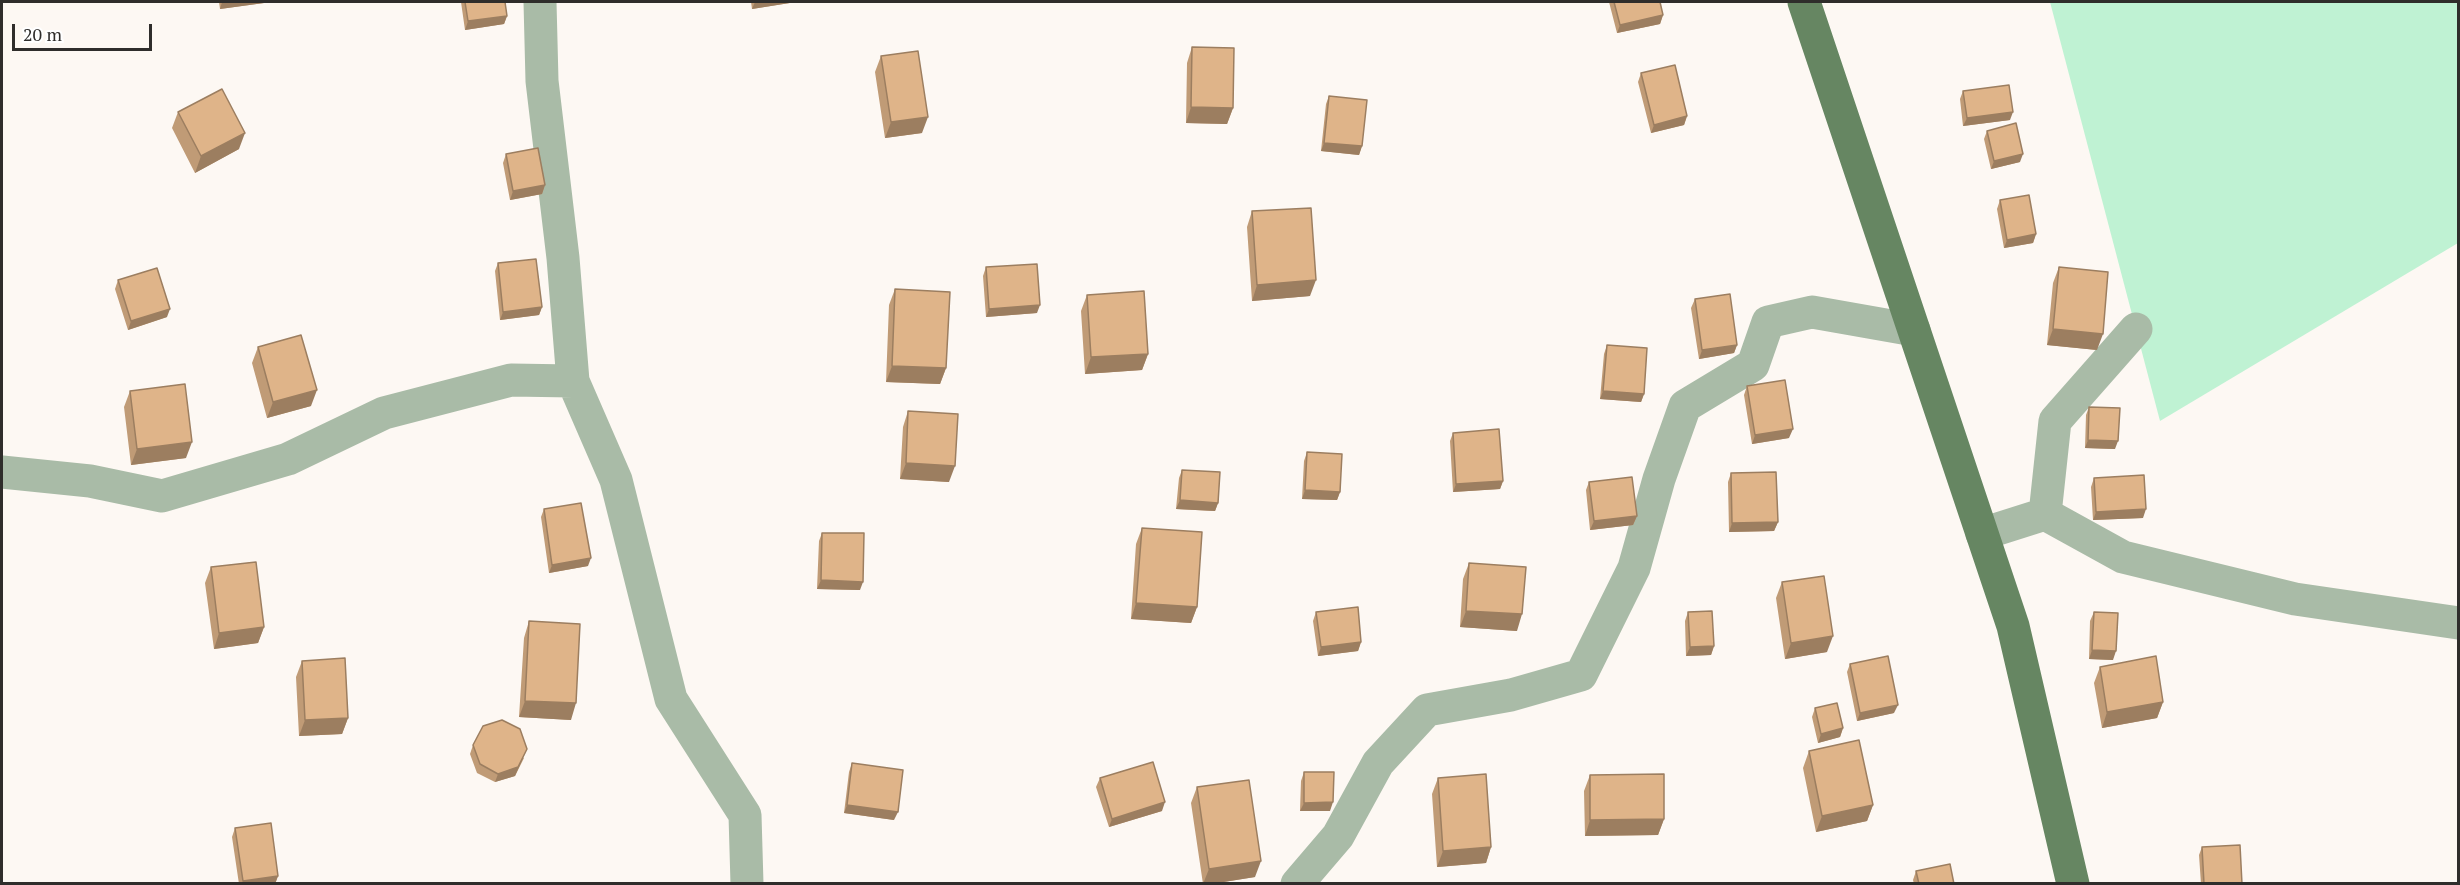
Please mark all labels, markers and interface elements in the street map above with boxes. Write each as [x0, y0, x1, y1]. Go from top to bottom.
scale bar [15, 12, 154, 50]
text: 20 m [23, 22, 62, 46]

